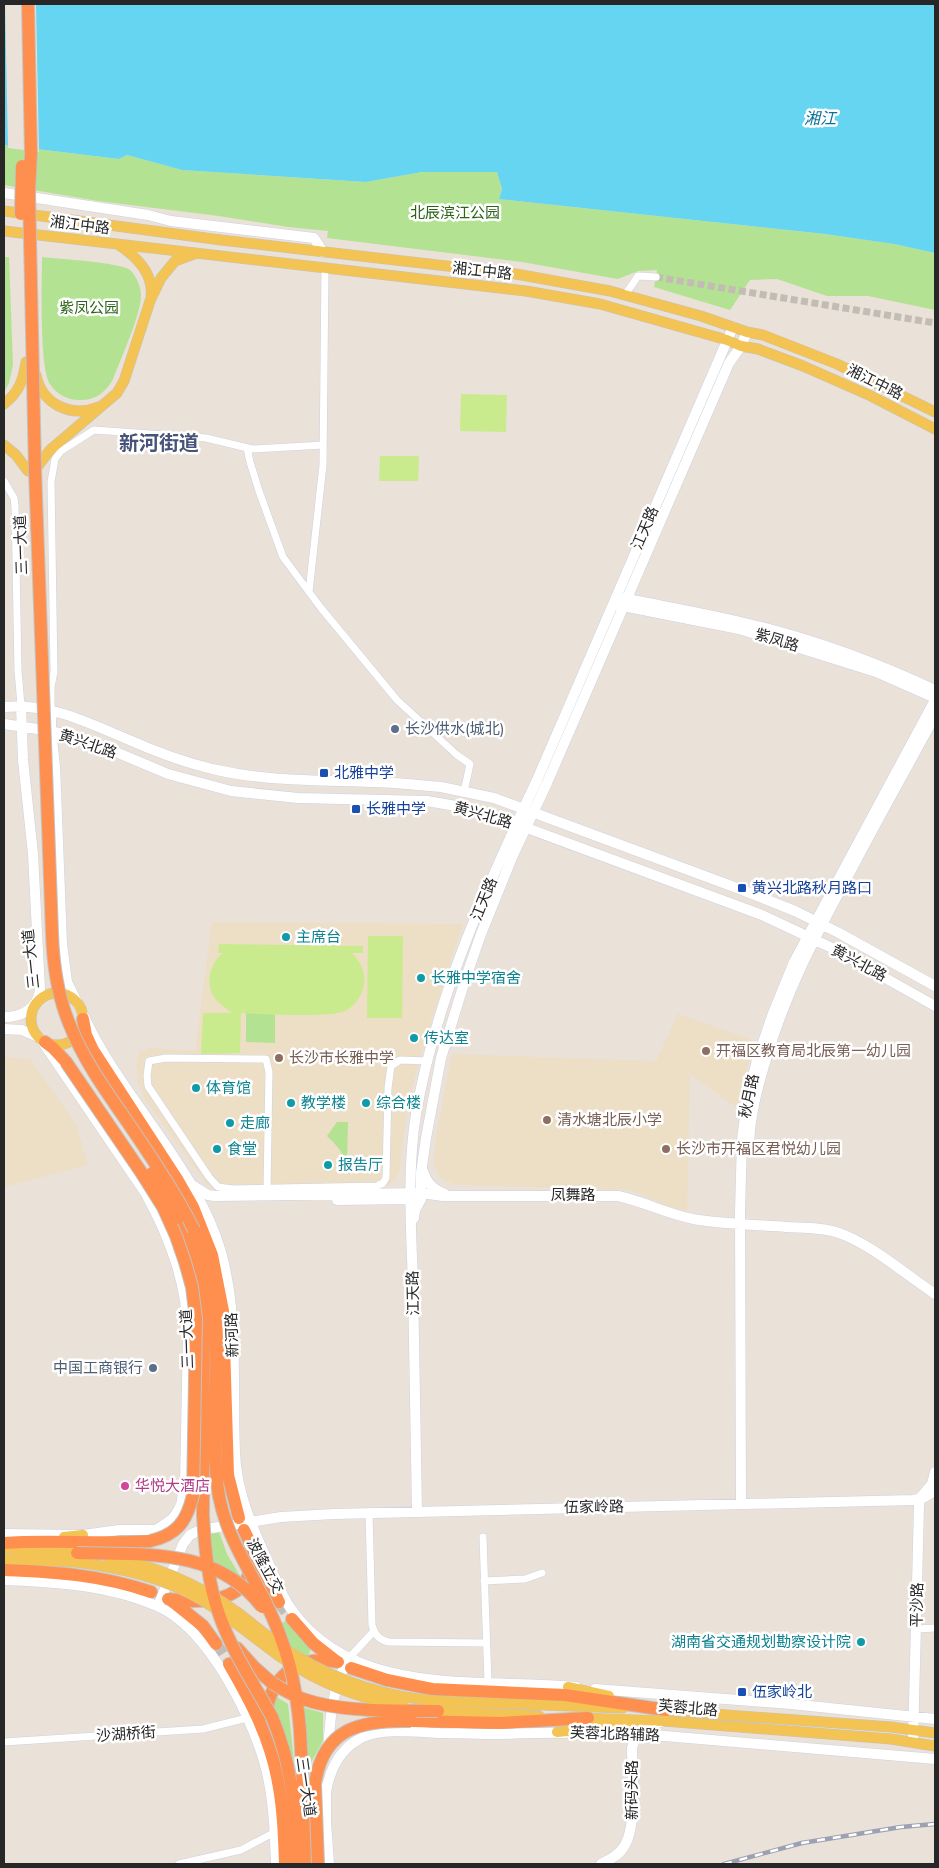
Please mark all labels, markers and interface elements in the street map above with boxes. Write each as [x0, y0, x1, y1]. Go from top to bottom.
water label: 湘江 [804, 108, 838, 128]
park label: 北辰滨江公园 [410, 203, 500, 222]
street label: 湘江中路 [49, 211, 111, 238]
street label: 湘江中路 [451, 258, 513, 283]
park label: 紫凤公园 [59, 298, 119, 317]
street label: 湘江中路 [844, 360, 906, 403]
district label: 新河街道 [119, 430, 199, 455]
street label: 江天路 [627, 503, 662, 552]
street label: 三一大道 [10, 515, 31, 575]
street label: 紫凤路 [753, 624, 801, 655]
place label: 长沙供水(城北) [405, 719, 505, 738]
marker: 长沙供水(城北) [389, 723, 401, 735]
street label: 黄兴北路 [57, 725, 120, 762]
place label: 北雅中学 [334, 763, 394, 782]
marker: 北雅中学 [318, 767, 330, 779]
street label: 黄兴北路 [452, 797, 515, 832]
place label: 长雅中学 [366, 799, 426, 818]
marker: 长雅中学 [350, 803, 362, 815]
street label: 江天路 [466, 874, 501, 923]
place label: 黄兴北路秋月路口 [752, 878, 872, 897]
marker: 黄兴北路秋月路口 [736, 882, 748, 894]
place label: 主席台 [296, 927, 341, 946]
street label: 三一大道 [18, 928, 43, 990]
marker: 主席台 [280, 931, 292, 943]
street label: 黄兴北路 [828, 940, 890, 985]
place label: 长雅中学宿舍 [431, 968, 521, 987]
marker: 长雅中学宿舍 [415, 972, 427, 984]
place label: 传达室 [424, 1028, 469, 1047]
marker: 传达室 [408, 1032, 420, 1044]
place label: 开福区教育局北辰第一幼儿园 [716, 1041, 911, 1060]
marker: 开福区教育局北辰第一幼儿园 [700, 1045, 712, 1057]
place label: 长沙市长雅中学 [289, 1048, 394, 1067]
marker: 长沙市长雅中学 [273, 1052, 285, 1064]
street label: 秋月路 [735, 1072, 762, 1120]
place label: 体育馆 [206, 1078, 251, 1097]
marker: 体育馆 [190, 1082, 202, 1094]
place label: 教学楼 [301, 1093, 346, 1112]
place label: 综合楼 [376, 1093, 421, 1112]
marker: 教学楼 [285, 1097, 297, 1109]
marker: 综合楼 [360, 1097, 372, 1109]
place label: 清水塘北辰小学 [557, 1110, 662, 1129]
place label: 走廊 [240, 1113, 270, 1132]
marker: 清水塘北辰小学 [541, 1114, 553, 1126]
marker: 走廊 [224, 1117, 236, 1129]
place label: 食堂 [227, 1139, 257, 1158]
place label: 长沙市开福区君悦幼儿园 [676, 1139, 841, 1158]
marker: 食堂 [211, 1143, 223, 1155]
marker: 长沙市开福区君悦幼儿园 [660, 1143, 672, 1155]
place label: 报告厅 [338, 1155, 383, 1174]
marker: 报告厅 [322, 1159, 334, 1171]
street label: 凤舞路 [550, 1185, 596, 1204]
street label: 江天路 [403, 1270, 422, 1316]
street label: 三一大道 [176, 1309, 197, 1369]
street label: 新河路 [221, 1312, 242, 1358]
place label: 中国工商银行 [53, 1358, 143, 1377]
marker: 中国工商银行 [147, 1362, 159, 1374]
place label: 华悦大酒店 [135, 1476, 210, 1495]
marker: 华悦大酒店 [119, 1480, 131, 1492]
street label: 伍家岭路 [564, 1496, 624, 1517]
street label: 波隆立交 [243, 1535, 288, 1597]
street label: 平沙路 [907, 1582, 926, 1628]
place label: 湖南省交通规划勘察设计院 [671, 1632, 851, 1651]
marker: 湖南省交通规划勘察设计院 [855, 1636, 867, 1648]
place label: 伍家岭北 [752, 1682, 812, 1701]
marker: 伍家岭北 [736, 1686, 748, 1698]
street label: 芙蓉北路 [657, 1695, 719, 1720]
street label: 沙湖桥街 [95, 1722, 157, 1745]
street label: 芙蓉北路辅路 [570, 1722, 660, 1745]
street label: 三一大道 [293, 1756, 320, 1818]
street label: 新码头路 [622, 1760, 641, 1820]

